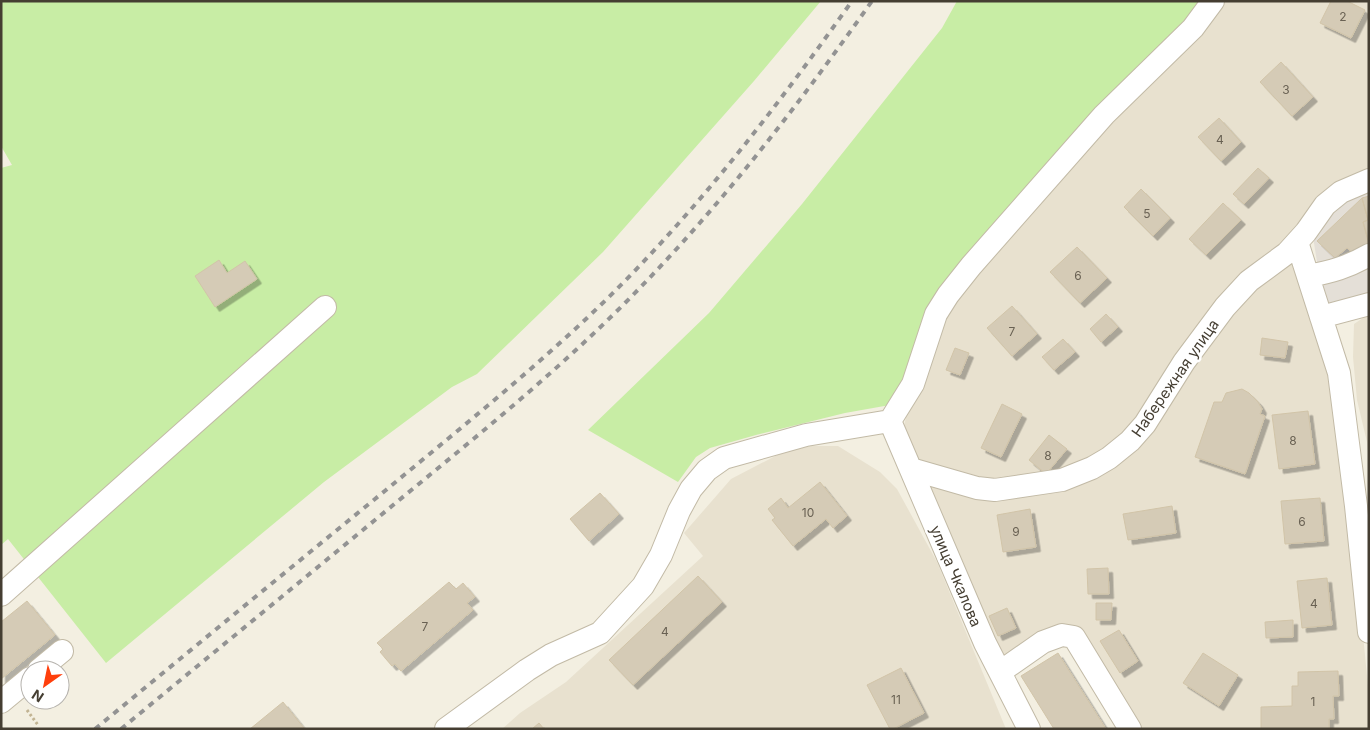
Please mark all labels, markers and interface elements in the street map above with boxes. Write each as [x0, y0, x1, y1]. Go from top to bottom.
house number: 2 [1339, 9, 1347, 24]
house number: 3 [1282, 82, 1290, 97]
house number: 4 [1216, 132, 1224, 147]
house number: 5 [1143, 206, 1151, 221]
house number: 6 [1074, 268, 1082, 283]
street label: Набережная улица [1127, 315, 1223, 441]
house number: 7 [1009, 324, 1016, 339]
house number: 8 [1289, 433, 1297, 448]
house number: 8 [1044, 448, 1052, 463]
house number: 10 [802, 505, 814, 520]
house number: 6 [1298, 514, 1306, 529]
street label: улица Чкалова [926, 522, 986, 630]
house number: 9 [1012, 524, 1020, 539]
house number: 4 [1310, 596, 1318, 611]
house number: 7 [422, 619, 429, 634]
house number: 4 [661, 624, 669, 639]
north arrow [20, 660, 70, 710]
text: N [29, 686, 47, 706]
house number: 11 [891, 692, 901, 707]
house number: 1 [1311, 694, 1315, 709]

